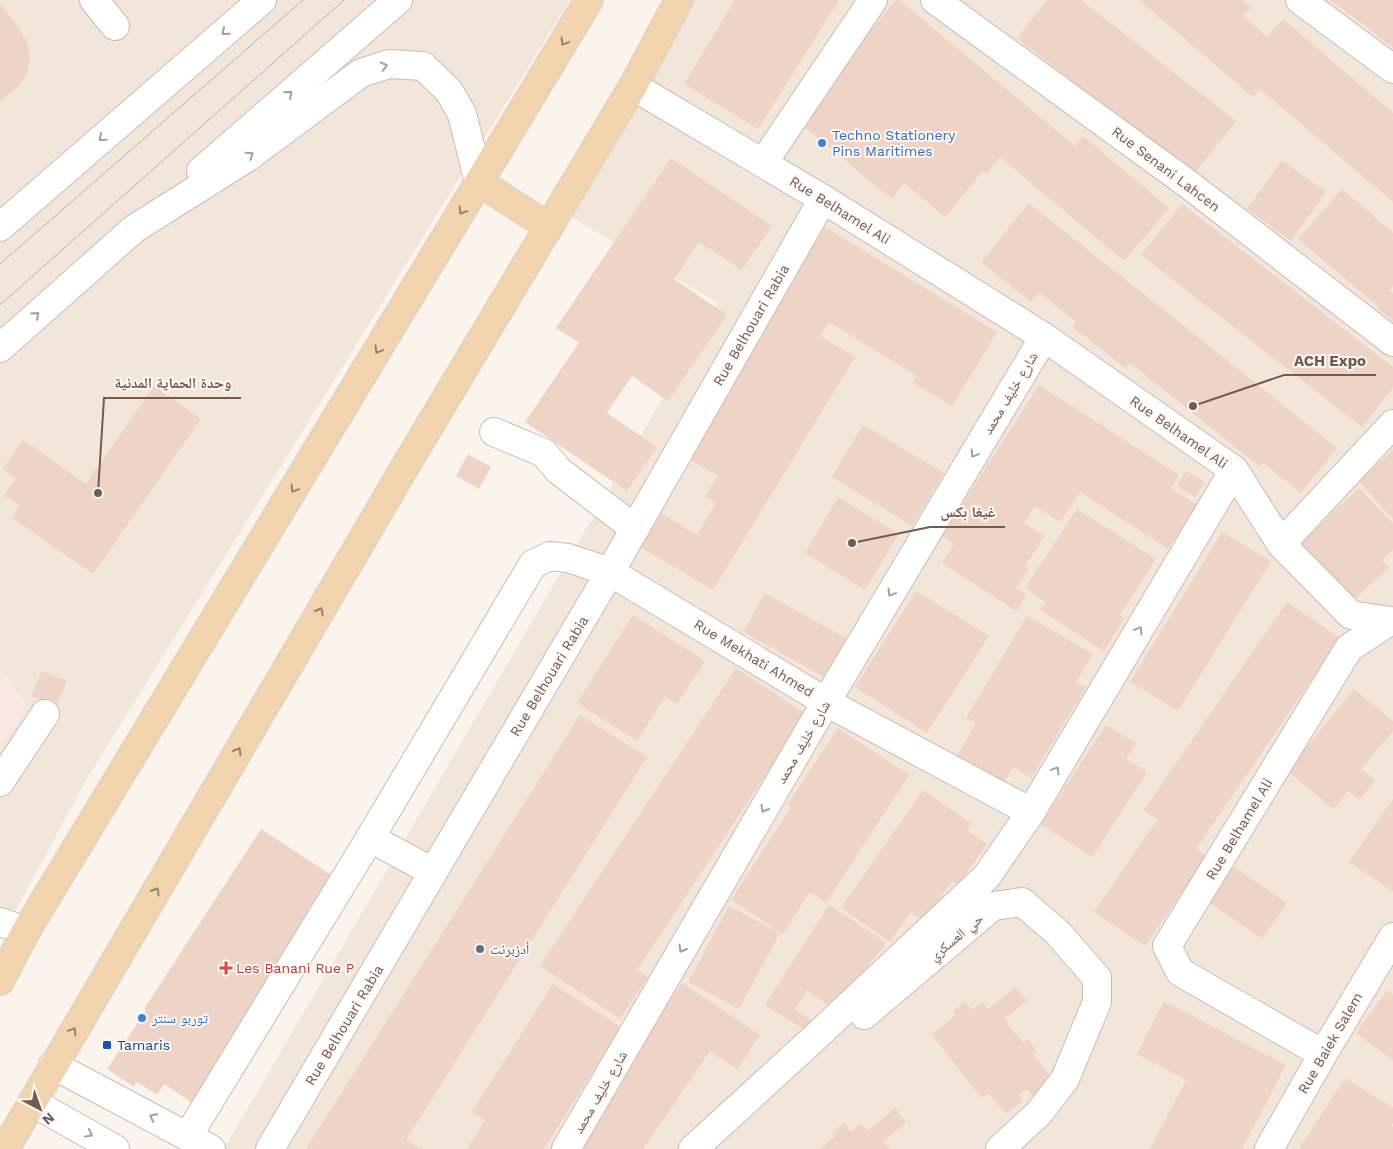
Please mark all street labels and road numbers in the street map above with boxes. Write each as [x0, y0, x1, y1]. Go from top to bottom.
street label: Rue Senani Lahcen [1109, 123, 1223, 215]
street label: Rue Belhamel Ali [787, 173, 893, 247]
street label: Rue Belhouari Rabia [710, 261, 792, 389]
street label: شارع خليف محمد [979, 349, 1043, 438]
street label: Rue Belhamel Ali [1127, 392, 1231, 472]
street label: Rue Belhouari Rabia [507, 613, 591, 739]
street label: Rue Mekhati Ahmed [691, 616, 817, 700]
street label: شارع خليف محمد [773, 698, 835, 787]
street label: Rue Belhamel Ali [1202, 775, 1276, 883]
street label: حي العسكري [926, 910, 989, 967]
street label: Rue Belhouari Rabia [302, 962, 386, 1088]
street label: Rue Baiek Salem [1294, 989, 1366, 1097]
street label: شارع خليف محمد [570, 1048, 632, 1137]

